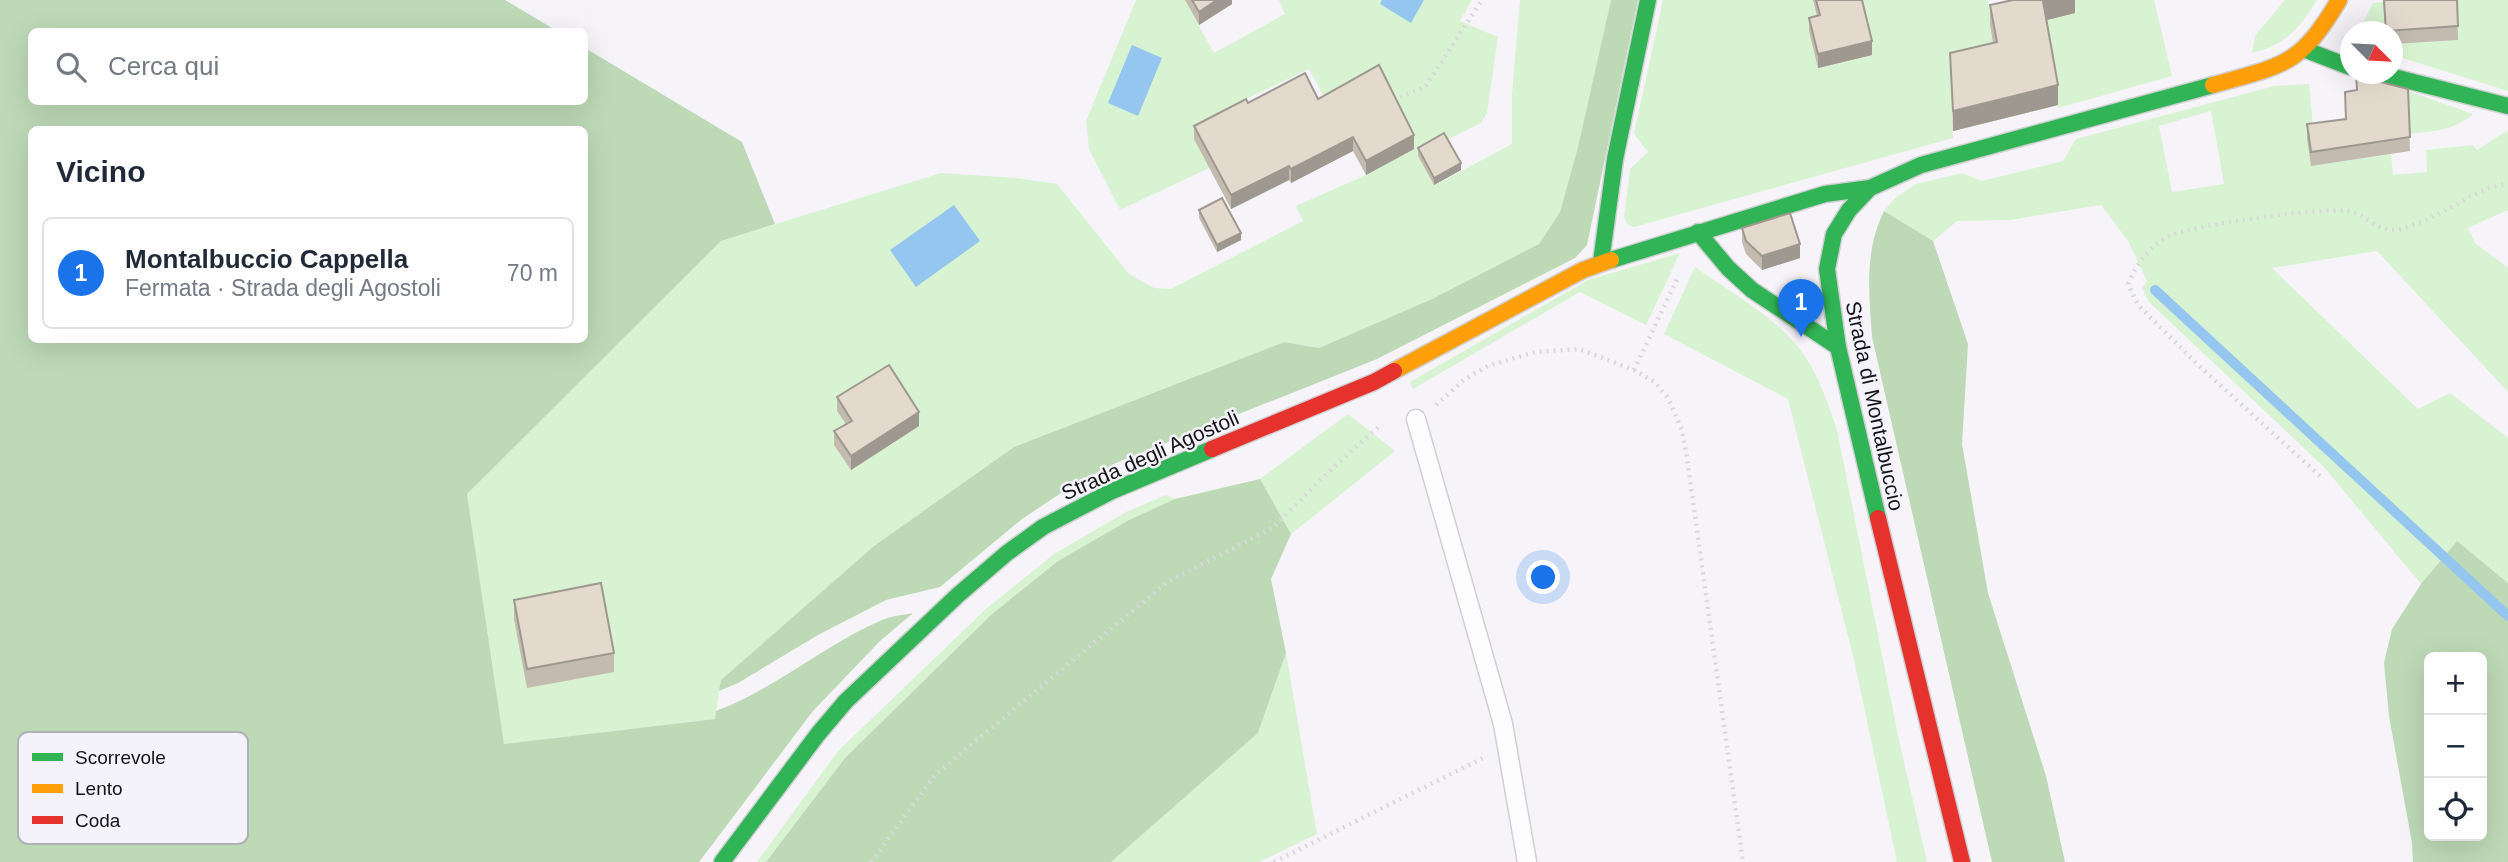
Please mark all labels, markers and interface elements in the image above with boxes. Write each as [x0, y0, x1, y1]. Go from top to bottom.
north arrow [2340, 21, 2403, 84]
search box [28, 28, 588, 105]
icon: search [52, 48, 90, 86]
text: Cerca qui [108, 51, 219, 81]
text: Vicino [56, 155, 145, 188]
text: Montalbuccio Cappella [125, 244, 408, 274]
text: 1 [75, 260, 87, 286]
text: 70 m [507, 260, 558, 286]
text: Fermata · Strada degli Agostoli [125, 275, 441, 301]
pin: 1 [1778, 279, 1824, 337]
street label: Strada di Montalbuccio [1842, 299, 1908, 513]
street label: Strada degli Agostoli [1058, 406, 1242, 504]
your location [1526, 560, 1560, 594]
map controls [2424, 652, 2487, 841]
button: + [2424, 652, 2487, 715]
button: − [2424, 715, 2487, 778]
legend [18, 732, 248, 844]
text: Scorrevole [75, 747, 166, 768]
text: Lento [75, 778, 123, 799]
button: locate [2424, 778, 2487, 841]
text: Coda [75, 810, 121, 831]

